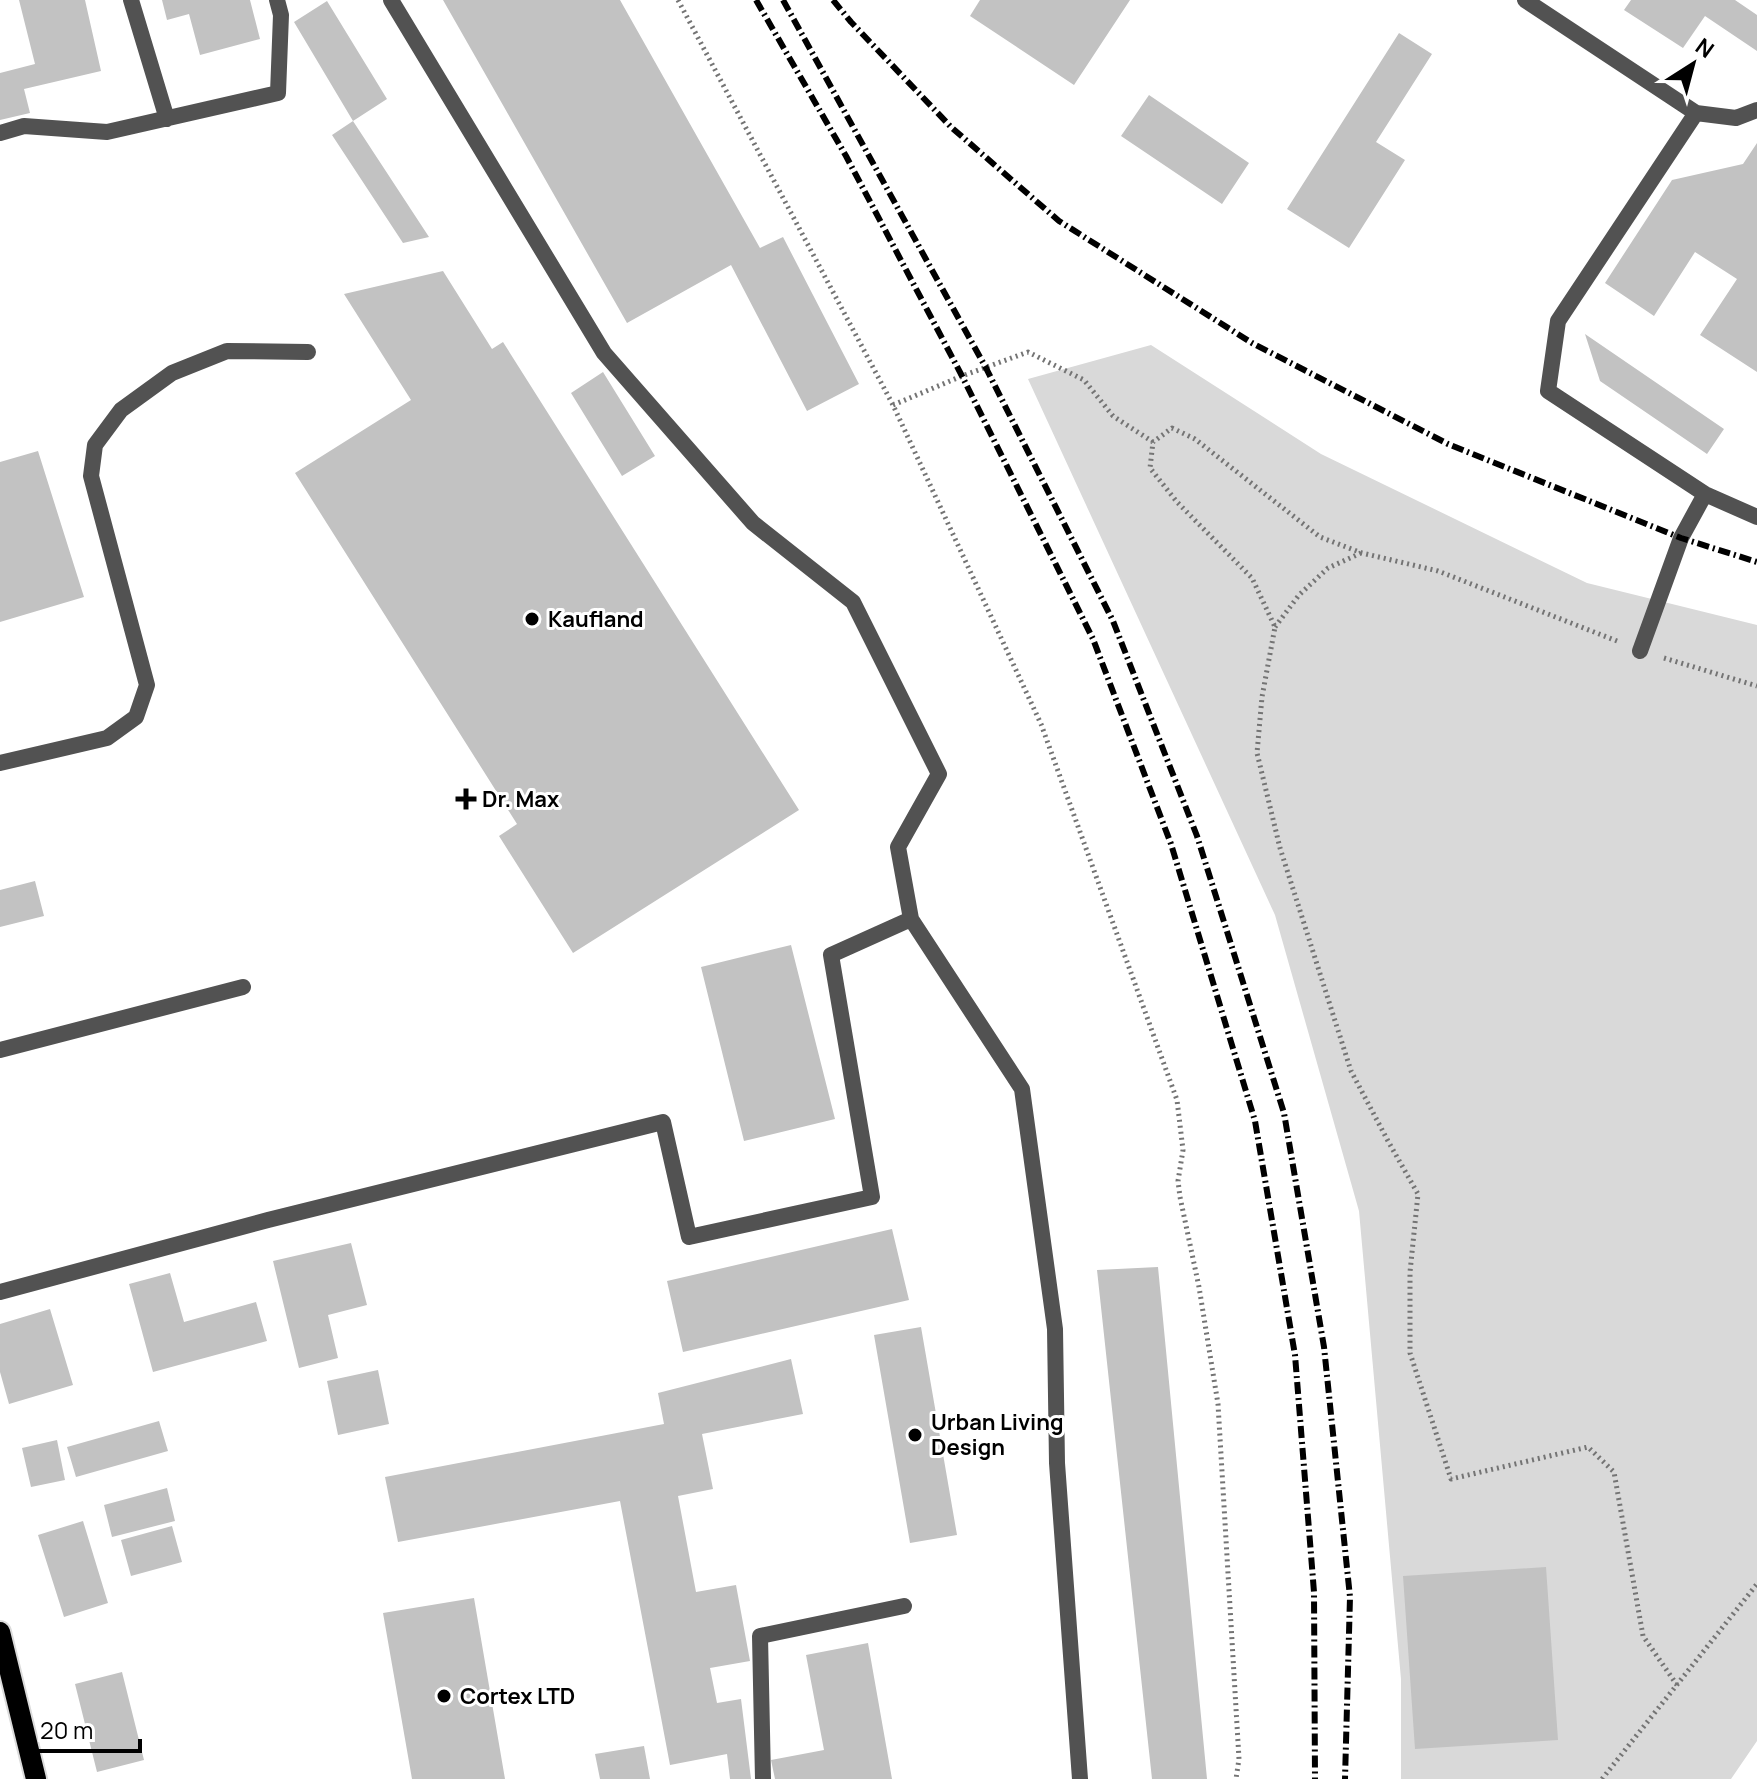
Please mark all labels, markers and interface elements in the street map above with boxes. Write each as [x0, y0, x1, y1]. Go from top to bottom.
north arrow [1653, 24, 1733, 104]
text: N [1690, 31, 1720, 65]
place label: Kaufland [548, 604, 644, 634]
marker: Kaufland [523, 610, 541, 628]
place label: Dr. Max [482, 784, 559, 814]
marker: Dr. Max [457, 790, 475, 808]
place label: Urban Living Design [931, 1407, 1064, 1462]
marker: Urban Living Design [906, 1426, 924, 1444]
place label: Cortex LTD [460, 1681, 575, 1711]
marker: Cortex LTD [435, 1687, 453, 1705]
scale bar [28, 1703, 140, 1753]
text: 20 m [40, 1713, 93, 1746]

